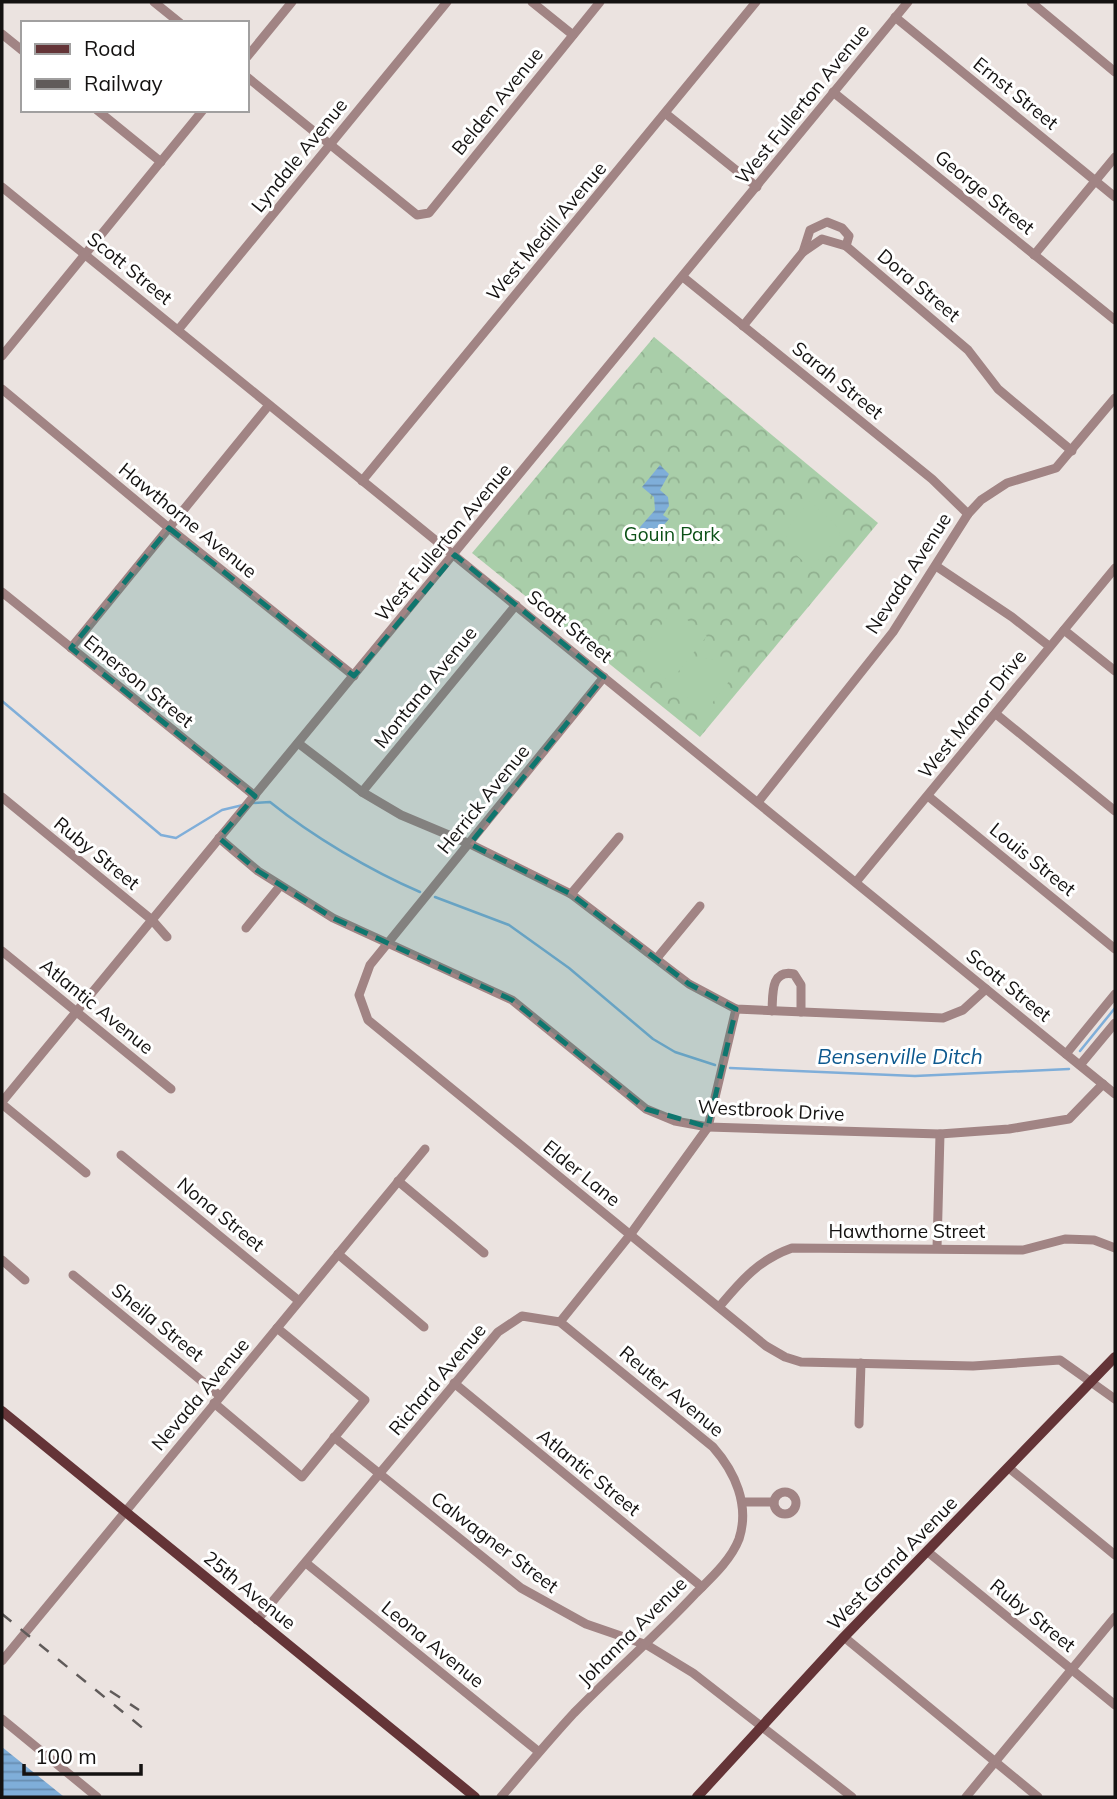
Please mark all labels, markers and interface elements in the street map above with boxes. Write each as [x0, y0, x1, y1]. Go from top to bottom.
street label: West Fullerton Avenue [730, 19, 874, 189]
legend [21, 21, 248, 112]
text: Road [84, 35, 135, 61]
street label: Belden Avenue [446, 42, 548, 160]
street label: Ernst Street [969, 51, 1064, 135]
text: Railway [84, 70, 163, 96]
street label: Lyndale Avenue [246, 93, 352, 217]
street label: George Street [930, 145, 1040, 240]
street label: West Medill Avenue [481, 157, 611, 305]
street label: Scott Street [83, 226, 178, 310]
street label: Dora Street [873, 243, 966, 327]
street label: Sarah Street [788, 336, 889, 424]
street label: Hawthorne Avenue [114, 457, 262, 583]
street label: West Fullerton Avenue [370, 458, 516, 626]
street label: Nevada Avenue [860, 508, 956, 638]
park label: Gouin Park [624, 522, 720, 546]
street label: Scott Street [523, 584, 618, 668]
street label: Montana Avenue [368, 621, 482, 753]
street label: Emerson Street [79, 630, 199, 733]
street label: West Manor Drive [913, 645, 1031, 783]
street label: Herrick Avenue [432, 740, 534, 858]
street label: Ruby Street [49, 811, 145, 895]
street label: Louis Street [985, 817, 1081, 901]
street label: Scott Street [962, 943, 1057, 1027]
street label: Atlantic Avenue [35, 953, 159, 1059]
water label: Bensenville Ditch [817, 1043, 983, 1069]
street label: Westbrook Drive [697, 1094, 845, 1126]
street label: Elder Lane [538, 1135, 626, 1211]
street label: Nona Street [173, 1172, 270, 1257]
street label: Hawthorne Street [828, 1219, 986, 1243]
street label: Sheila Street [107, 1278, 209, 1367]
street label: Richard Avenue [383, 1318, 491, 1440]
street label: Nevada Avenue [146, 1333, 254, 1455]
street label: Reuter Avenue [615, 1340, 729, 1442]
street label: Atlantic Street [533, 1423, 646, 1521]
street label: Calwagner Street [426, 1486, 564, 1598]
street label: West Grand Avenue [822, 1491, 962, 1635]
street label: 25th Avenue [199, 1546, 301, 1634]
street label: Johanna Avenue [572, 1571, 692, 1691]
street label: Ruby Street [985, 1573, 1081, 1657]
street label: Leona Avenue [377, 1595, 489, 1693]
scale bar [24, 1732, 142, 1776]
text: 100 m [35, 1743, 97, 1769]

